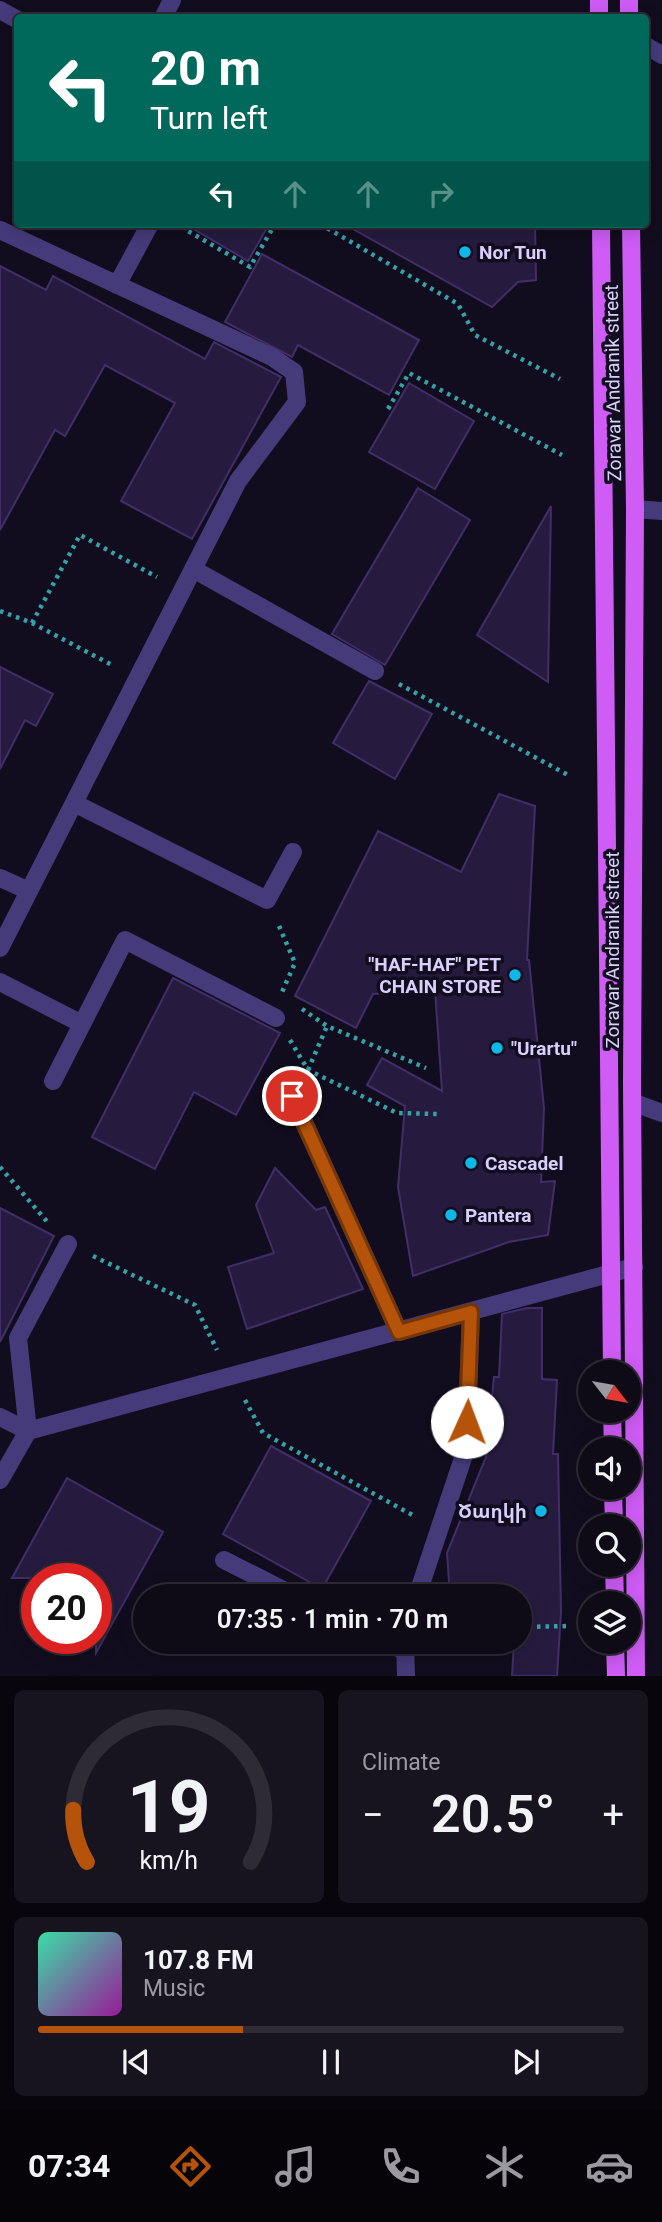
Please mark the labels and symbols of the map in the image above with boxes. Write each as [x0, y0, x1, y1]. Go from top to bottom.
place label: Nor Tun [479, 241, 547, 264]
marker: Nor Tun [457, 244, 473, 260]
street label: Zoravar Andranik street [600, 284, 626, 482]
street label: Zoravar Andranik street [601, 852, 624, 1048]
place label: "HAF-HAF" PET CHAIN STORE [368, 953, 501, 998]
marker: "HAF-HAF" PET CHAIN STORE [507, 967, 523, 983]
place label: "Urartu" [511, 1037, 577, 1060]
marker: "Urartu" [489, 1040, 505, 1056]
pin [262, 1066, 322, 1126]
place label: Cascadel [485, 1152, 563, 1175]
marker: Cascadel [463, 1155, 479, 1171]
place label: Pantera [465, 1204, 531, 1227]
marker: Pantera [443, 1207, 459, 1223]
north arrow [578, 1360, 640, 1423]
position arrow [430, 1385, 504, 1459]
place label: Ծաղկի [458, 1500, 527, 1523]
marker: Ծաղկի [533, 1503, 549, 1519]
speed limit sign: 20 [21, 1563, 112, 1654]

